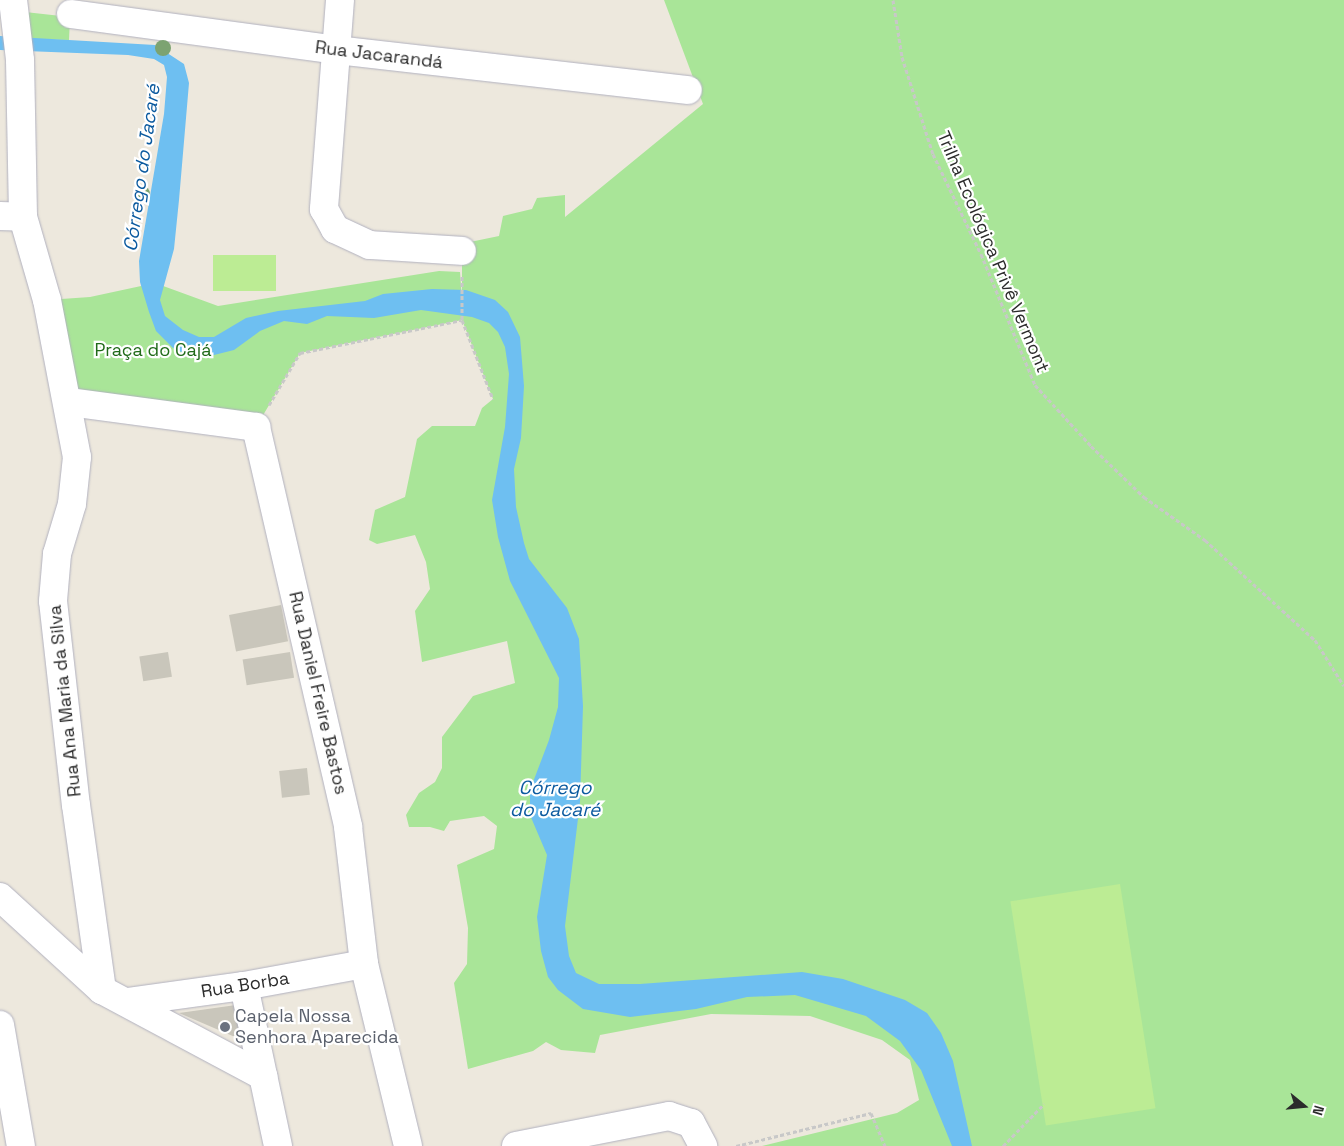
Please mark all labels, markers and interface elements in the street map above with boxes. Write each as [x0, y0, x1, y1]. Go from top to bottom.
street label: Rua Jacarandá [314, 36, 444, 74]
water label: Córrego do Jacaré [119, 83, 165, 253]
street label: Trilha Ecológica Privê Vermont [932, 128, 1054, 376]
park label: Praça do Cajá [94, 339, 212, 361]
street label: Rua Daniel Freire Bastos [284, 589, 352, 797]
street label: Rua Ana Maria da Silva [44, 604, 86, 798]
water label: Córrego do Jacaré [510, 777, 600, 821]
street label: Rua Borba [199, 967, 291, 1003]
place label: Capela Nossa Senhora Aparecida [235, 1006, 399, 1048]
marker: Capela Nossa Senhora Aparecida [219, 1021, 231, 1033]
north arrow [1279, 1081, 1329, 1131]
text: N [1308, 1103, 1328, 1117]

